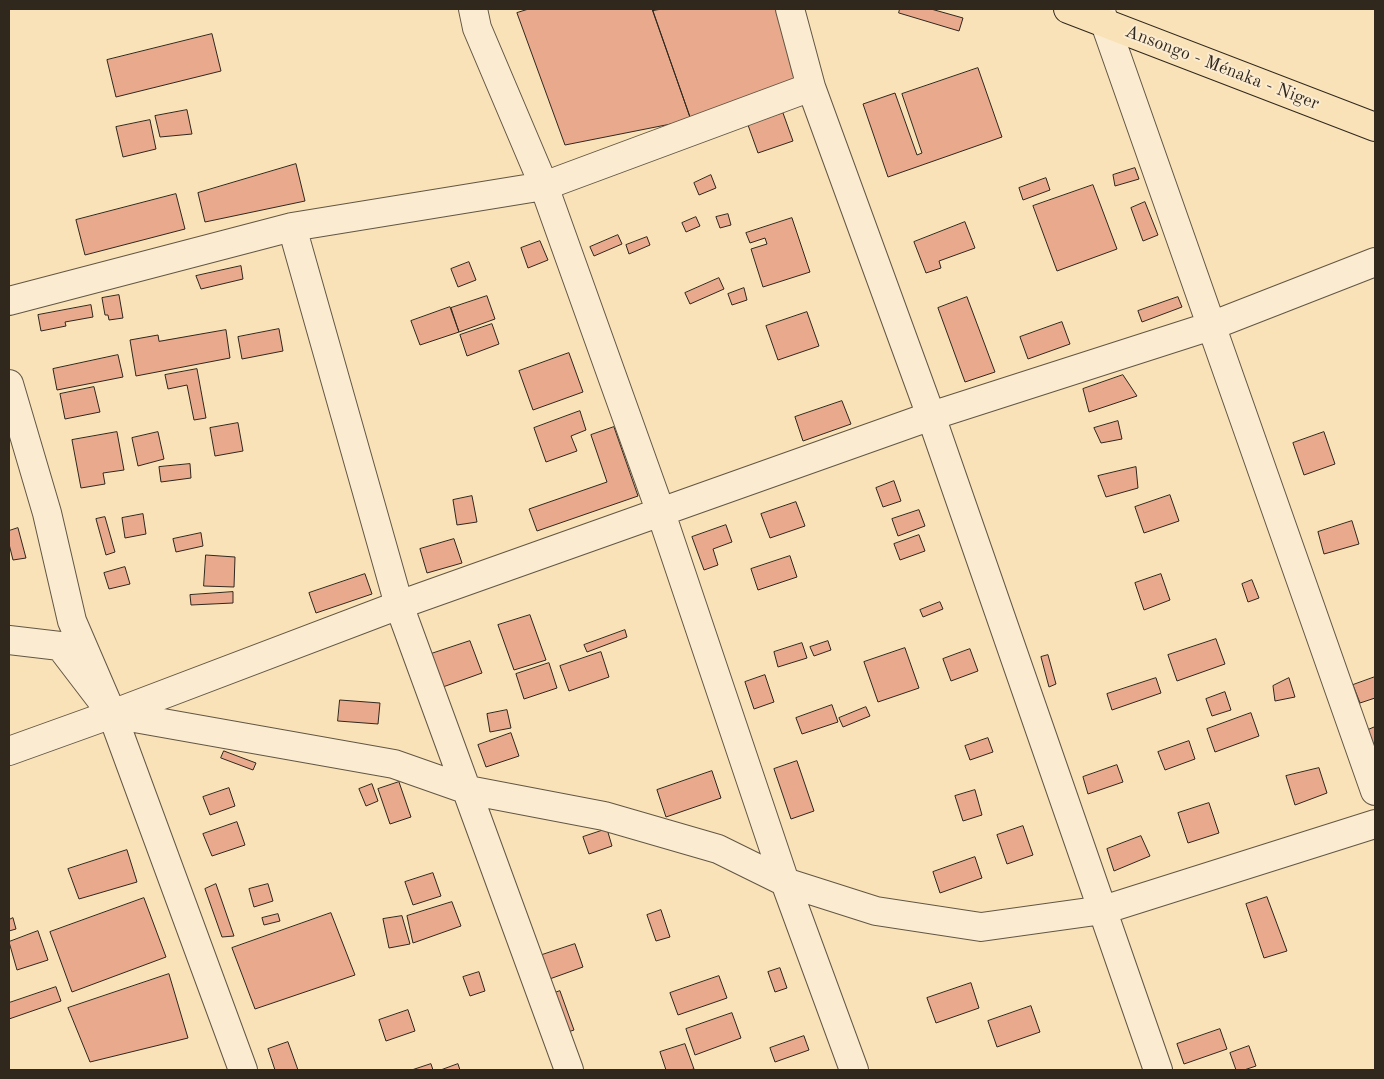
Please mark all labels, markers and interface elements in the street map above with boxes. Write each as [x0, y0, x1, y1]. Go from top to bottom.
street label: Ansongo - Ménaka - Niger [1122, 21, 1322, 115]

